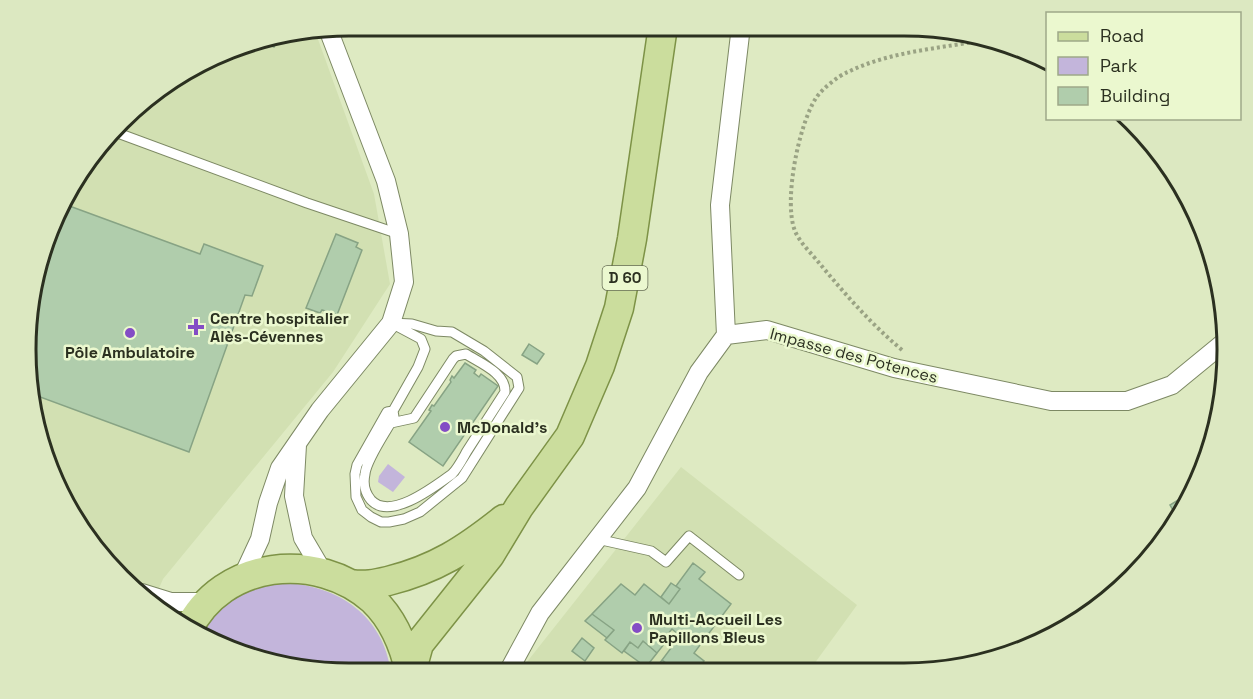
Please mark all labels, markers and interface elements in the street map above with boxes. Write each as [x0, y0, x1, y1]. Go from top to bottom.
legend [1046, 12, 1241, 120]
text: Road [1100, 24, 1144, 47]
text: Park [1100, 54, 1138, 77]
text: Building [1100, 84, 1170, 107]
road number: D 60 [602, 266, 648, 290]
place label: Centre hospitalier Alès-Cévennes [210, 308, 349, 347]
marker: Centre hospitalier Alès-Cévennes [187, 318, 205, 336]
street label: Impasse des Potences [768, 323, 940, 388]
marker: Pôle Ambulatoire [123, 326, 137, 340]
place label: Pôle Ambulatoire [65, 342, 195, 363]
place label: McDonald's [457, 417, 547, 438]
marker: McDonald's [438, 420, 452, 434]
place label: Multi-Accueil Les Papillons Bleus [649, 609, 782, 648]
marker: Multi-Accueil Les Papillons Bleus [630, 621, 644, 635]

